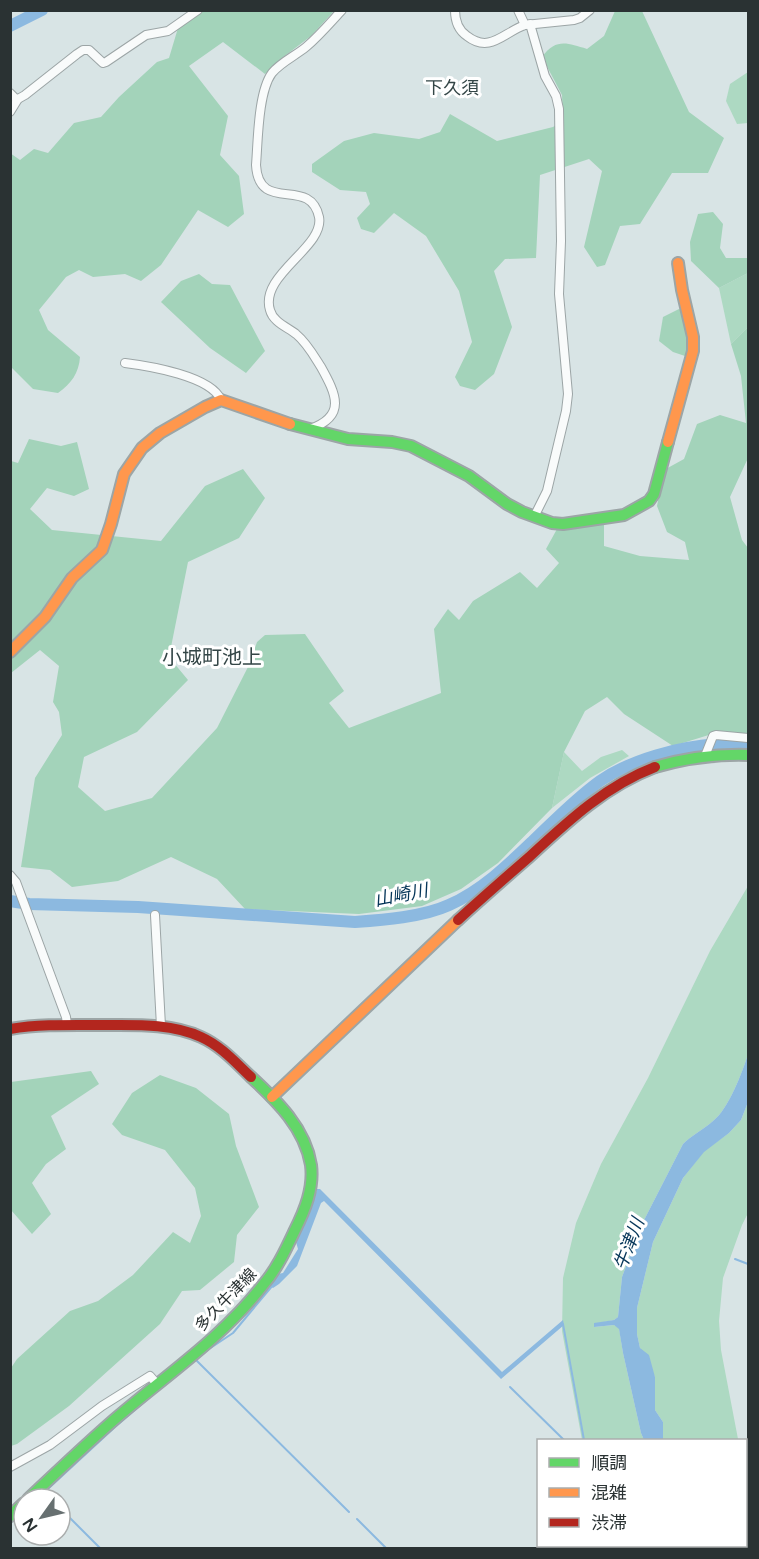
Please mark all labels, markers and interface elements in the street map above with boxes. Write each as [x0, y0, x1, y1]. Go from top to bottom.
district label: 下久須 [425, 77, 479, 99]
district label: 小城町池上 [162, 646, 262, 670]
water label: 山崎川 [372, 879, 432, 911]
water label: 牛津川 [609, 1213, 650, 1273]
street label: 多久牛津線 [191, 1264, 261, 1336]
legend [537, 1439, 747, 1547]
text: 順調 [591, 1452, 627, 1474]
text: 混雑 [591, 1482, 627, 1504]
north arrow [12, 1487, 72, 1547]
text: 渋滞 [591, 1512, 627, 1534]
text: N [19, 1514, 42, 1536]

